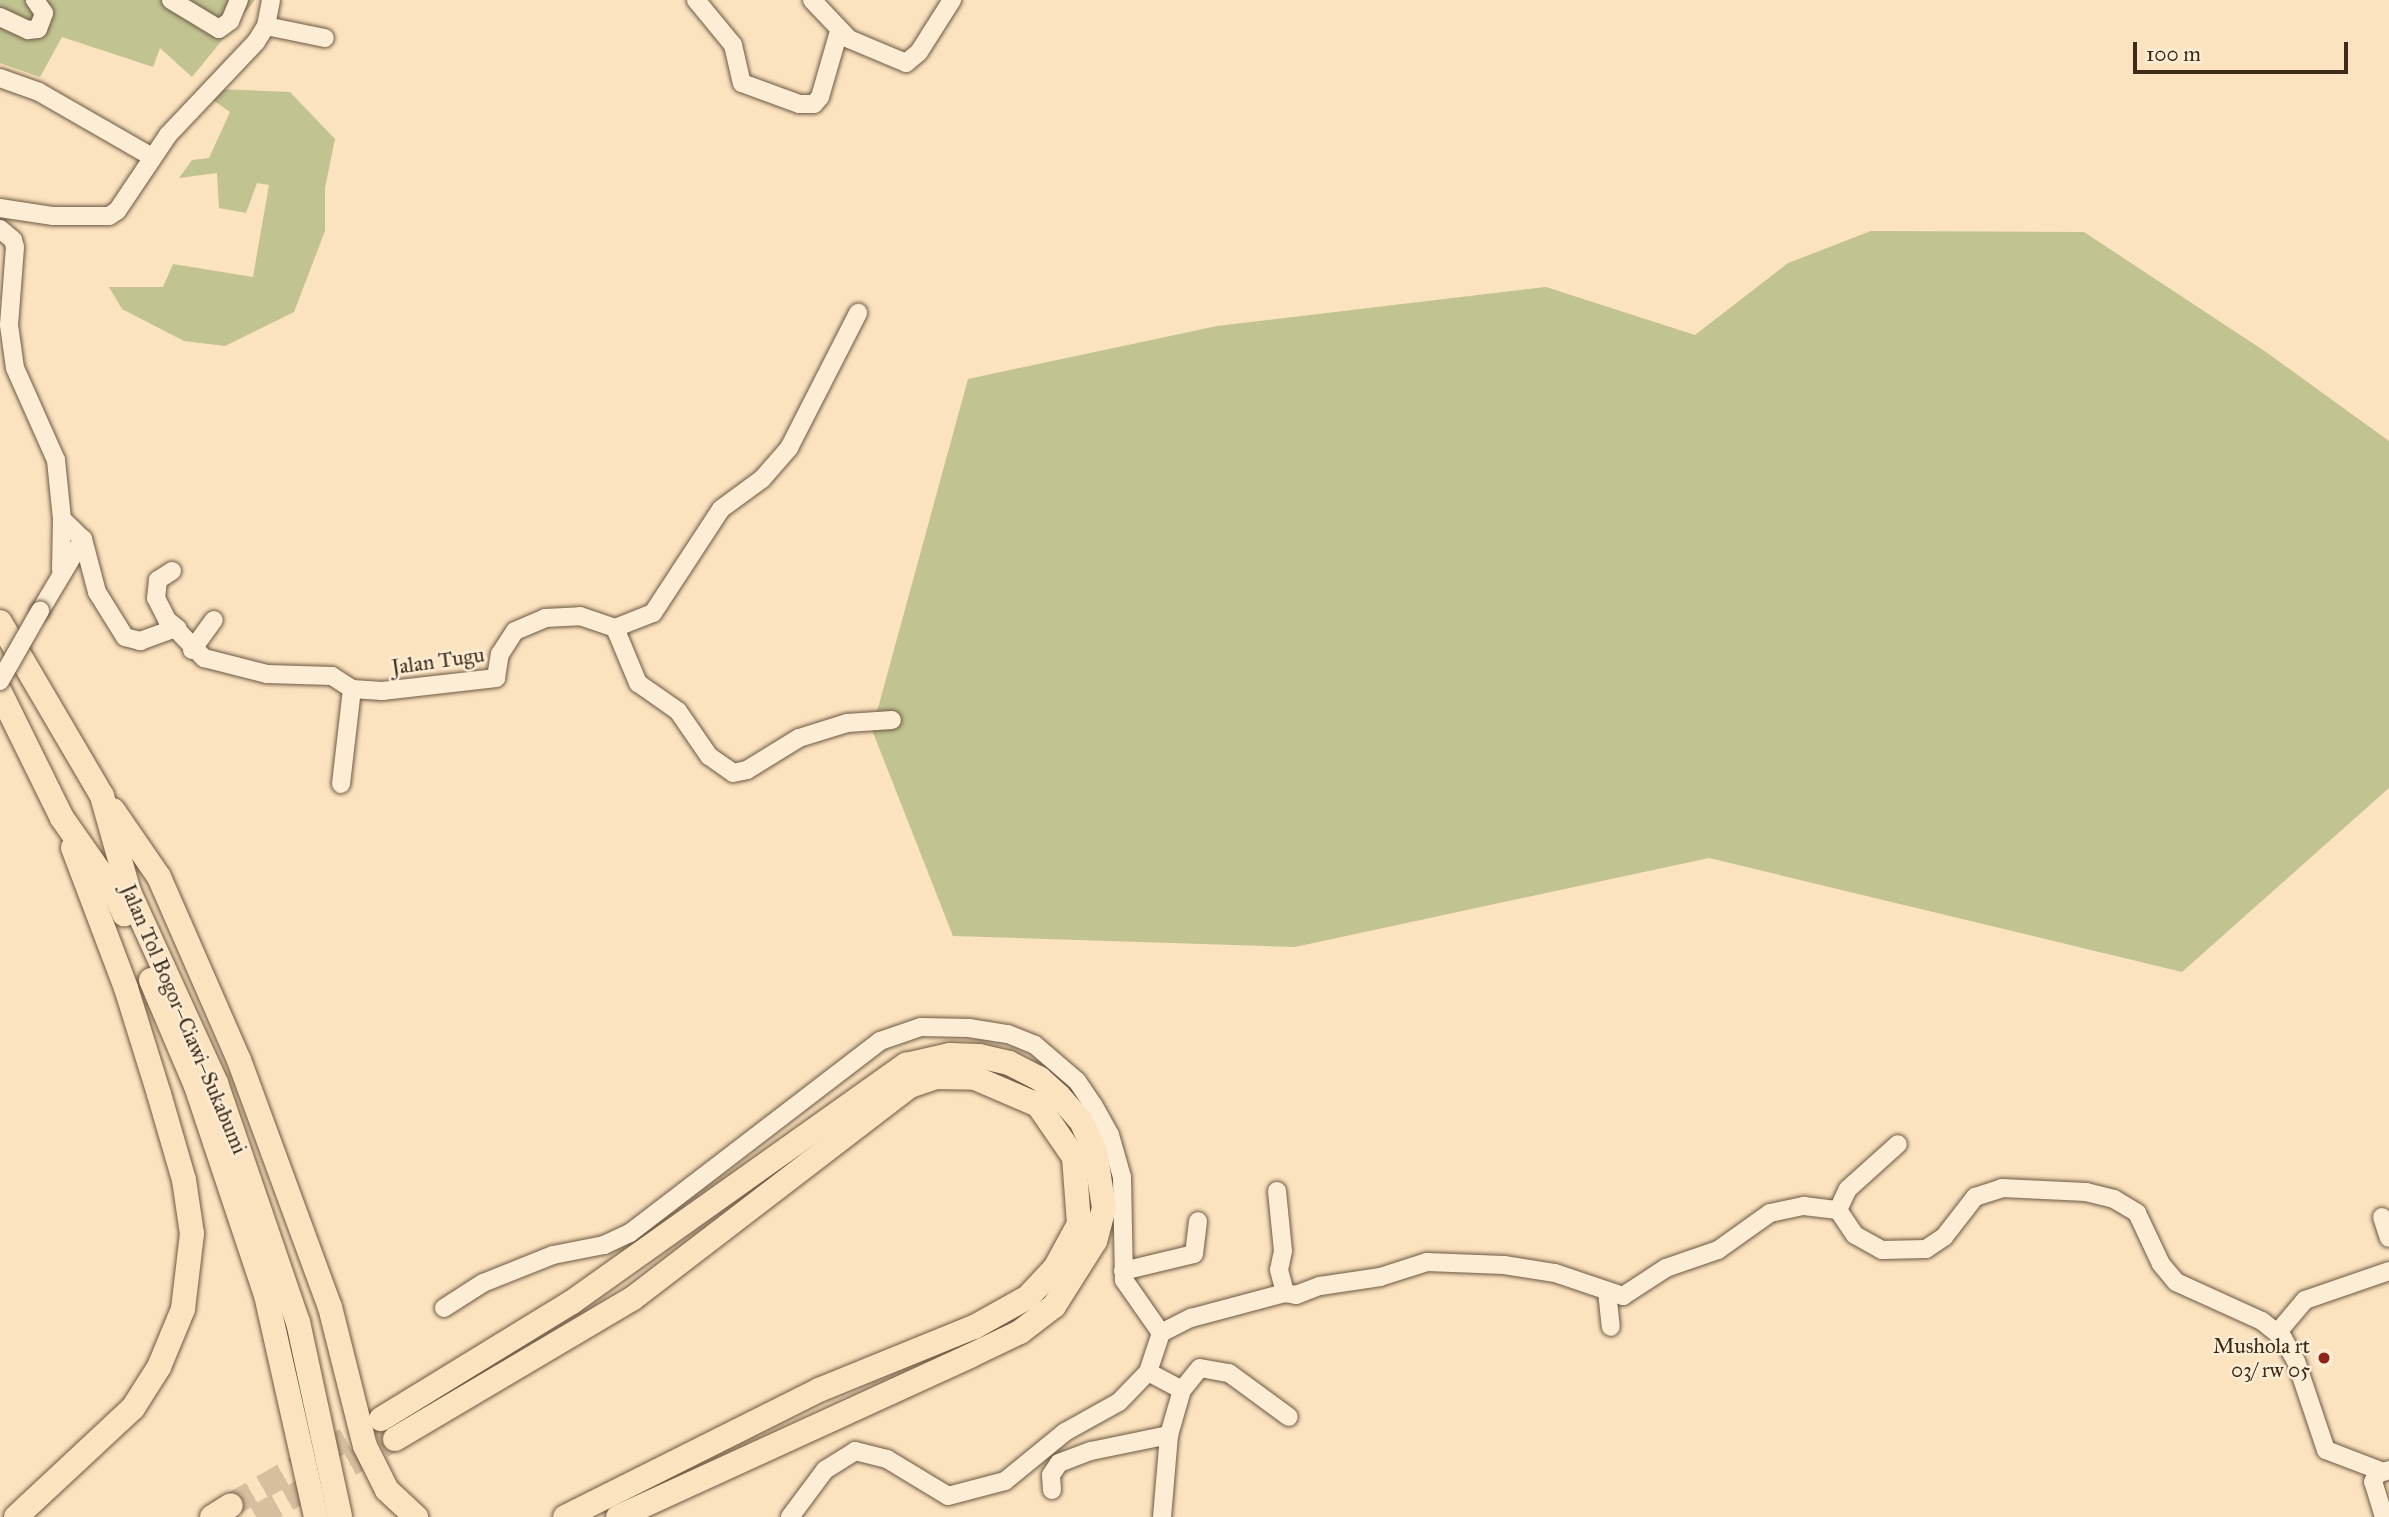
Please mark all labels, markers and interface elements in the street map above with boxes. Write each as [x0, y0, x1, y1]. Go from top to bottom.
scale bar [2137, 28, 2352, 72]
text: 100 m [2146, 41, 2201, 67]
street label: Jalan Tugu [390, 642, 486, 680]
street label: Jalan Tol Bogor–Ciawi–Sukabumi [116, 880, 252, 1158]
place label: Mushola rt 03/ rw 05 [2213, 1333, 2310, 1383]
marker: Mushola rt 03/ rw 05 [2316, 1350, 2332, 1366]

